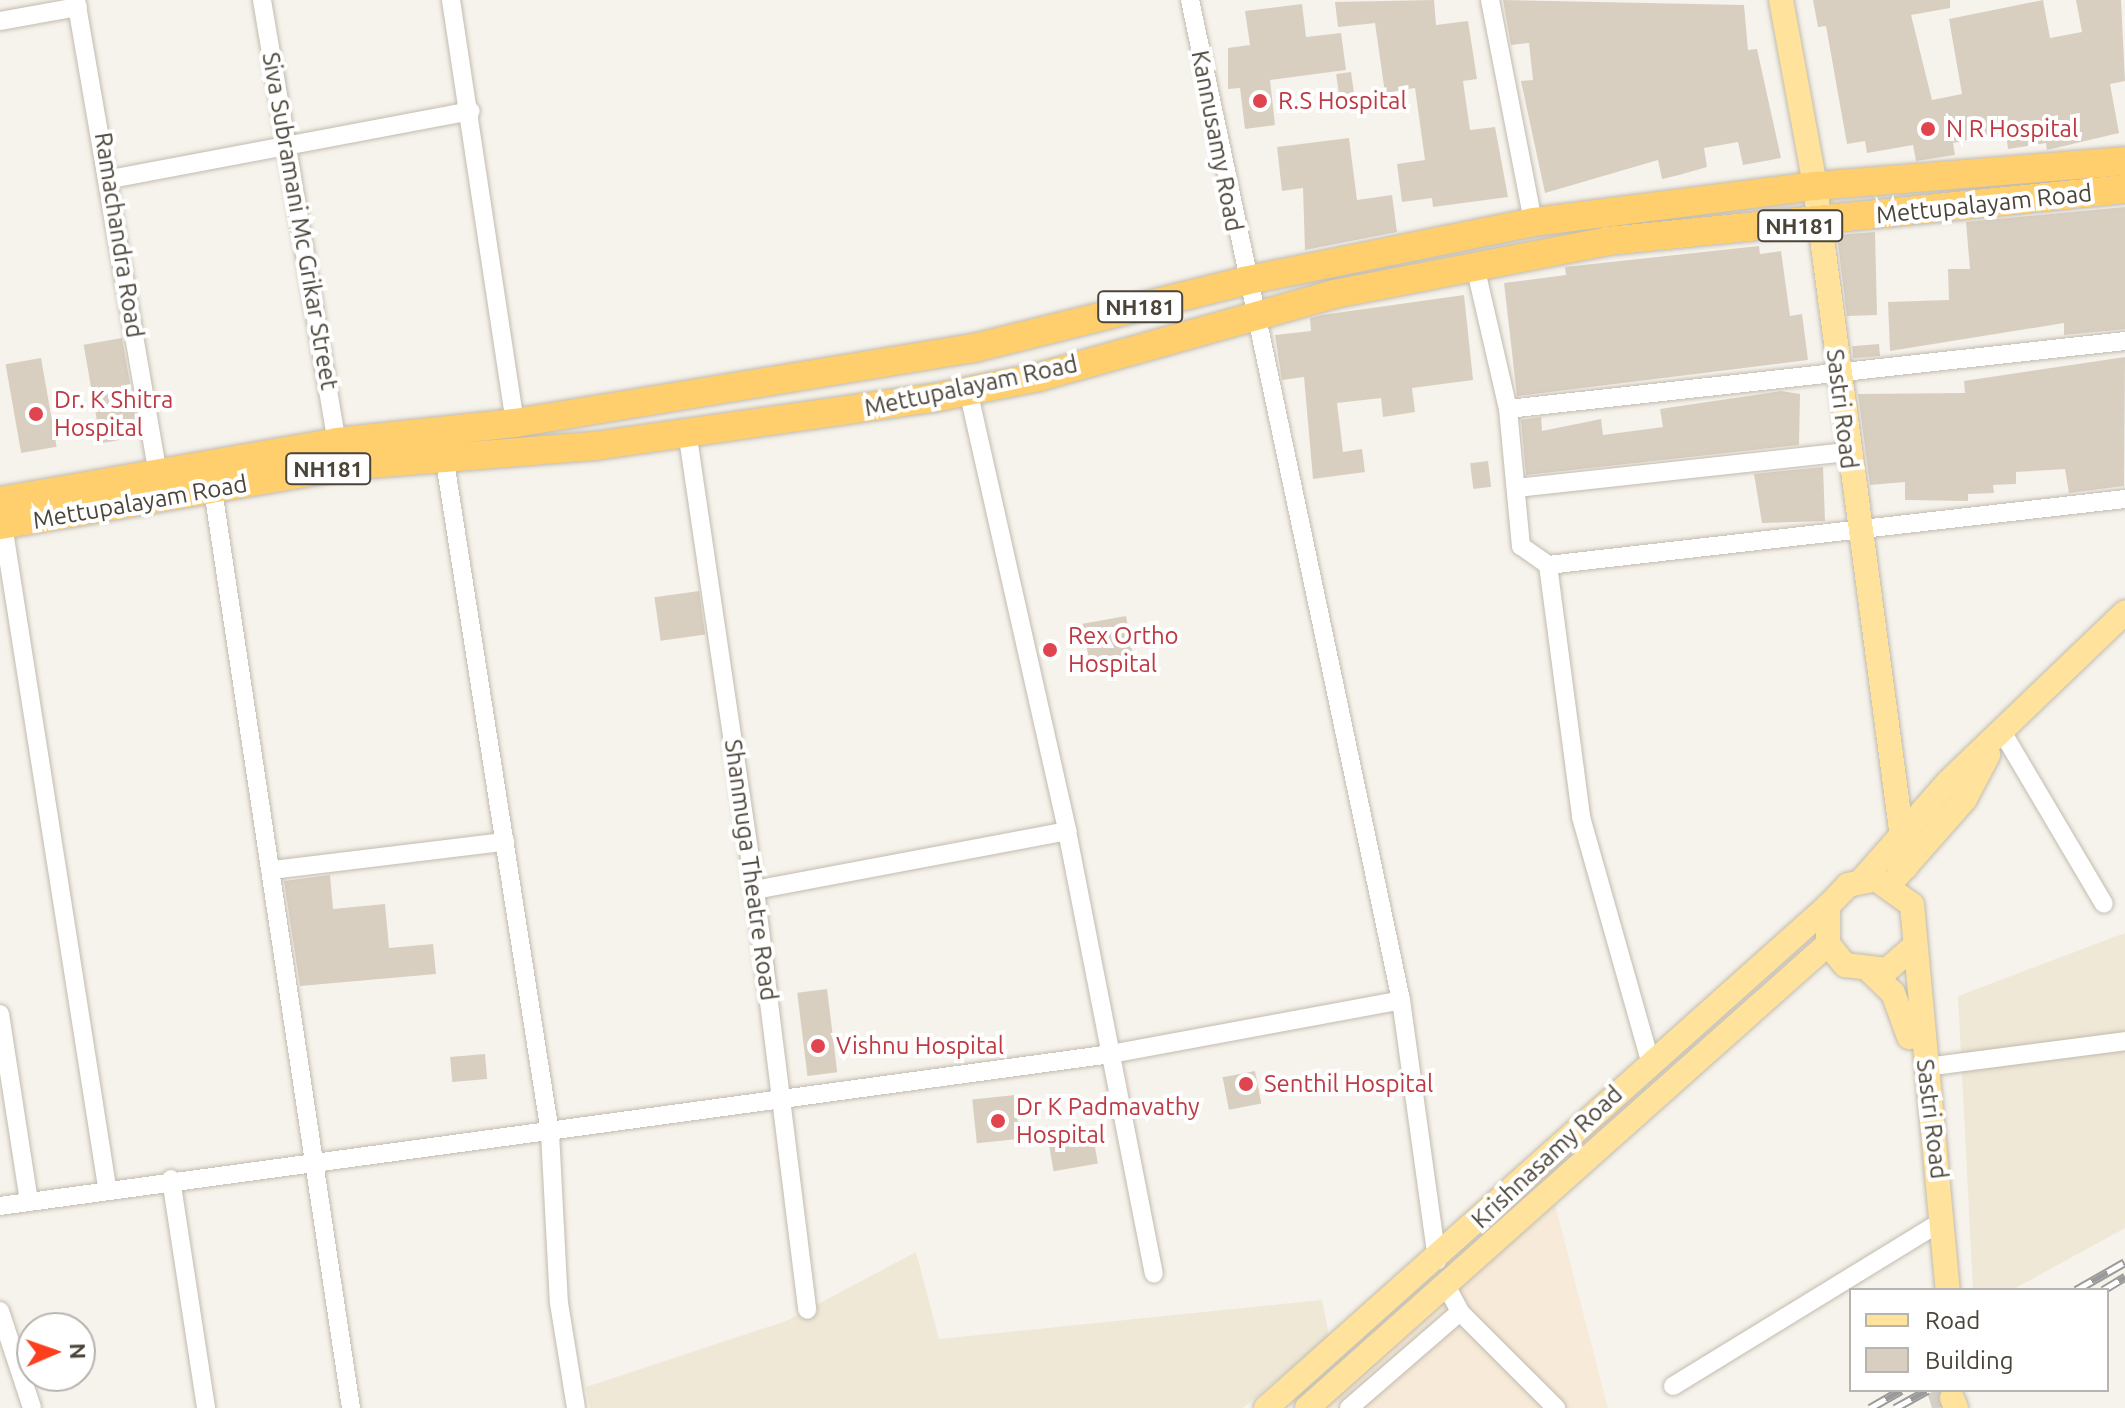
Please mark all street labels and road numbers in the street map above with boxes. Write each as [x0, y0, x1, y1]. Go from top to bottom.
street label: Kannusamy Road [1185, 48, 1249, 234]
street label: Siva Subramani Mc Grikar Street [256, 50, 344, 392]
street label: Ramachandra Road [89, 130, 149, 340]
street label: Mettupalayam Road [1875, 178, 2093, 230]
road number: NH181 [1756, 208, 1844, 244]
road number: NH181 [1096, 289, 1184, 325]
street label: Sastri Road [1820, 347, 1864, 471]
street label: Mettupalayam Road [862, 349, 1080, 423]
road number: NH181 [284, 451, 372, 487]
street label: Mettupalayam Road [31, 469, 249, 535]
street label: Shanmuga Theatre Road [718, 737, 784, 1003]
street label: Sastri Road [1910, 1057, 1954, 1181]
street label: Krishnasamy Road [1466, 1080, 1628, 1234]

